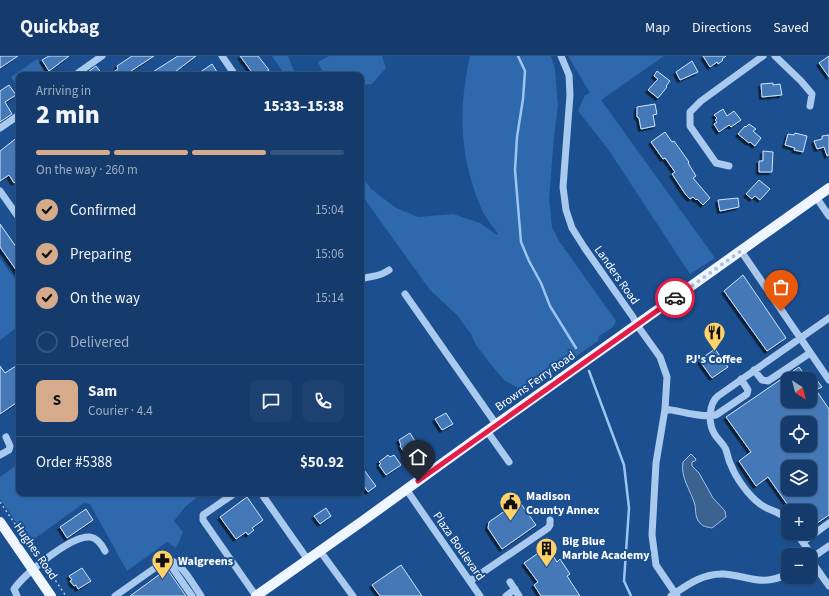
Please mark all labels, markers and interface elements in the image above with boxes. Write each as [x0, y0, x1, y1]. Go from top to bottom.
text: Quickbag [20, 14, 99, 41]
text: Map [645, 18, 670, 38]
text: Directions [692, 18, 751, 38]
text: Saved [773, 18, 809, 38]
text: Arriving in [36, 82, 91, 100]
text: 2 min [36, 96, 100, 133]
text: 15:33–15:38 [263, 96, 344, 117]
text: On the way · 260 m [36, 161, 138, 179]
icon: check [36, 199, 58, 221]
text: Confirmed [70, 200, 136, 221]
text: 15:04 [315, 201, 344, 219]
street label: Landers Road [590, 242, 643, 308]
icon: check [36, 243, 58, 265]
text: Preparing [70, 244, 131, 265]
text: 15:06 [315, 245, 344, 263]
pin [764, 270, 798, 311]
icon: bag [770, 276, 792, 298]
courier [655, 278, 695, 318]
icon: check [36, 287, 58, 309]
icon: car [664, 287, 686, 309]
text: On the way [70, 288, 140, 309]
text: 15:14 [315, 289, 344, 307]
restaurant icon: PJ's Coffee [701, 319, 727, 352]
text: Delivered [70, 332, 129, 353]
street label: Browns Ferry Road [492, 347, 579, 415]
place label: PJ's Coffee [686, 351, 742, 368]
north arrow [781, 372, 817, 408]
map controls [781, 372, 817, 584]
button: chat [250, 380, 292, 422]
button: phone [302, 380, 344, 422]
text: Sam [88, 381, 117, 402]
text: S [53, 390, 61, 411]
text: Courier · 4.4 [88, 402, 153, 420]
button: locate [781, 416, 817, 452]
pin [401, 440, 435, 481]
icon: home [407, 446, 429, 468]
text: Order #5388 [36, 452, 112, 473]
text: $50.92 [300, 452, 344, 473]
button: layers [781, 460, 817, 496]
place label: Madison County Annex [526, 488, 599, 519]
public building icon: Madison County Annex [498, 490, 524, 523]
button: + [781, 504, 817, 540]
street label: Plaza Boulevard [429, 508, 489, 584]
street label: Hughes Road [10, 519, 62, 583]
place label: Big Blue Marble Academy [562, 533, 650, 564]
building icon: Big Blue Marble Academy [534, 535, 560, 568]
pharmacy icon: Walgreens [150, 548, 176, 581]
button: − [781, 548, 817, 584]
place label: Walgreens [178, 553, 233, 570]

